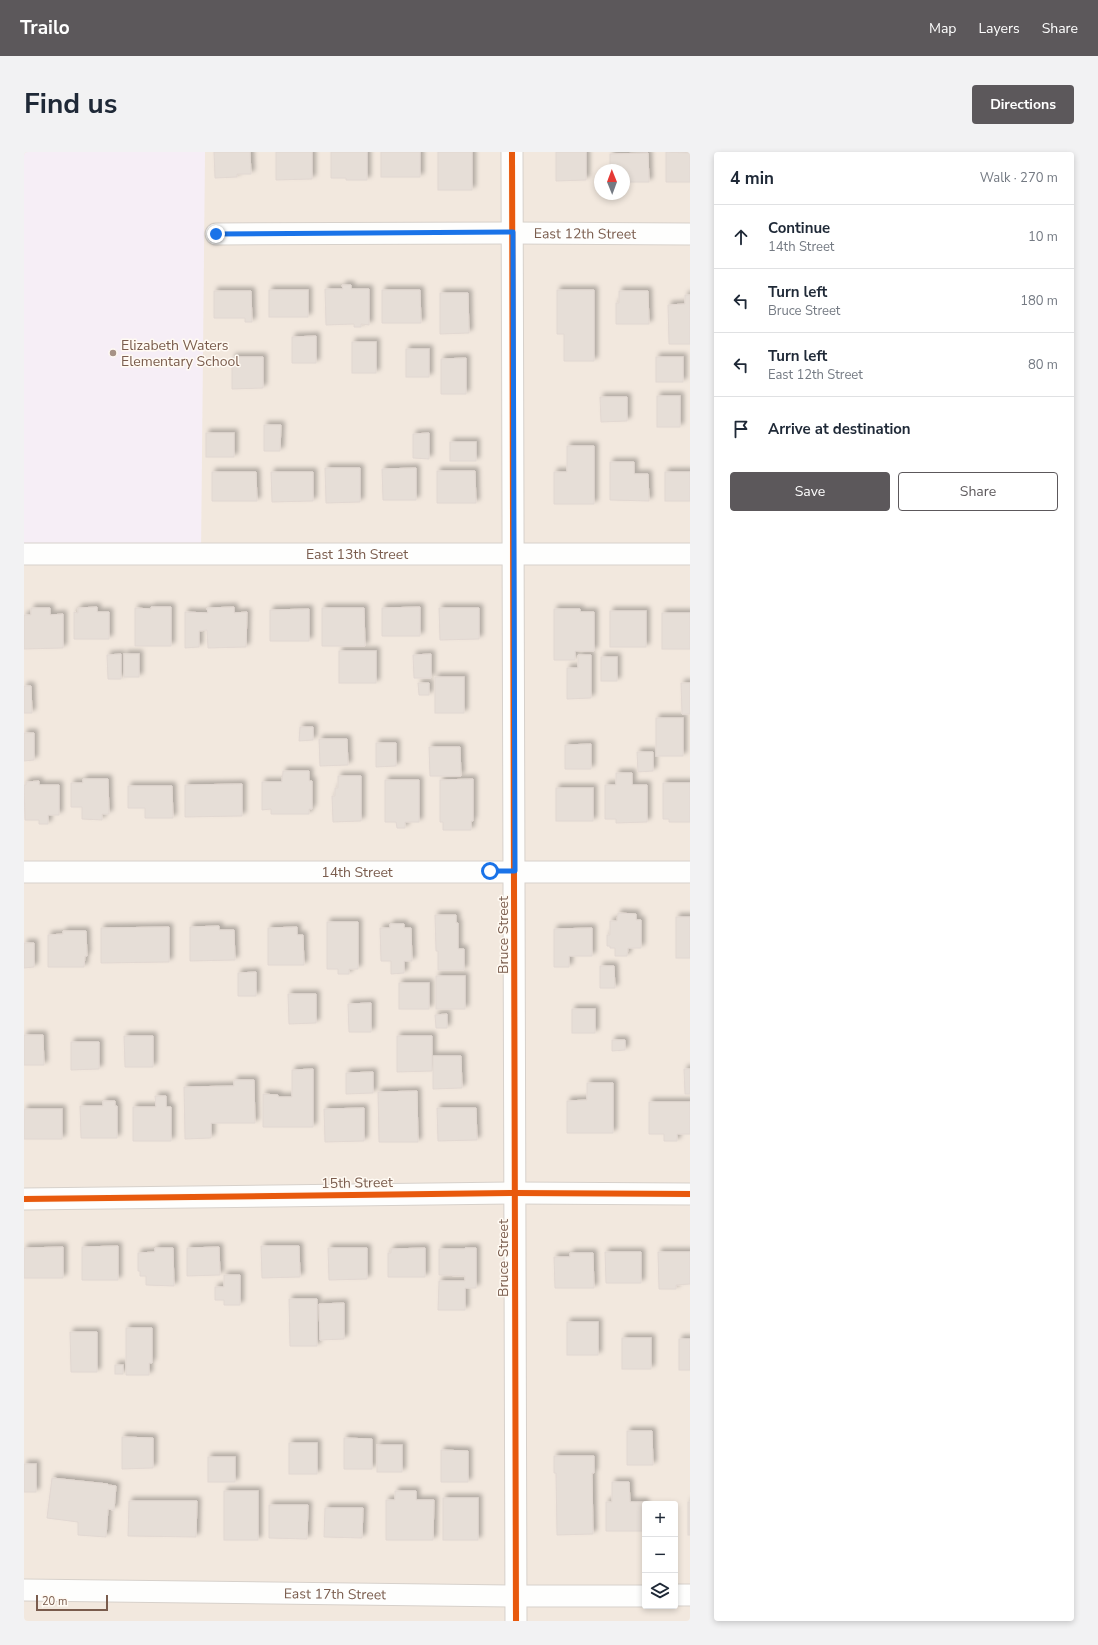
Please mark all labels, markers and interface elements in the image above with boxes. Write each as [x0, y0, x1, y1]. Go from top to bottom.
text: Trailo [20, 15, 70, 41]
text: Map [929, 19, 956, 38]
text: Layers [978, 19, 1020, 38]
text: Share [1042, 19, 1078, 38]
text: Find us [24, 85, 118, 123]
button: Directions [972, 85, 1074, 124]
north arrow [594, 164, 630, 200]
text: 4 min [730, 167, 774, 190]
text: Walk · 270 m [980, 169, 1058, 187]
text: Continue [768, 218, 830, 238]
street label: East 12th Street [534, 224, 636, 243]
route end [207, 225, 225, 243]
icon: ahead [730, 226, 752, 248]
text: 10 m [1028, 228, 1058, 246]
text: 14th Street [768, 238, 834, 256]
text: Turn left [768, 282, 827, 302]
icon: left [730, 290, 752, 312]
text: 180 m [1020, 292, 1058, 310]
text: Bruce Street [768, 302, 840, 320]
place label: Elizabeth Waters Elementary School [121, 336, 240, 371]
text: Turn left [768, 346, 827, 366]
marker: Elizabeth Waters Elementary School [108, 348, 118, 358]
icon: left [730, 354, 752, 376]
text: 80 m [1028, 356, 1058, 374]
text: East 12th Street [768, 366, 863, 384]
icon: arrive [730, 418, 752, 440]
text: Arrive at destination [768, 419, 911, 439]
button: Save [730, 472, 890, 511]
button: Share [898, 472, 1058, 511]
street label: East 13th Street [306, 545, 408, 564]
route start [481, 862, 499, 880]
street label: 14th Street [321, 863, 393, 882]
street label: Bruce Street [494, 896, 513, 974]
street label: 15th Street [321, 1173, 393, 1193]
street label: Bruce Street [494, 1219, 513, 1297]
map controls [642, 1501, 678, 1609]
button: + [642, 1501, 678, 1537]
button: − [642, 1537, 678, 1573]
button: layers [642, 1573, 678, 1609]
street label: East 17th Street [284, 1584, 386, 1604]
scale bar [36, 1593, 108, 1612]
text: 20 m [42, 1594, 67, 1609]

